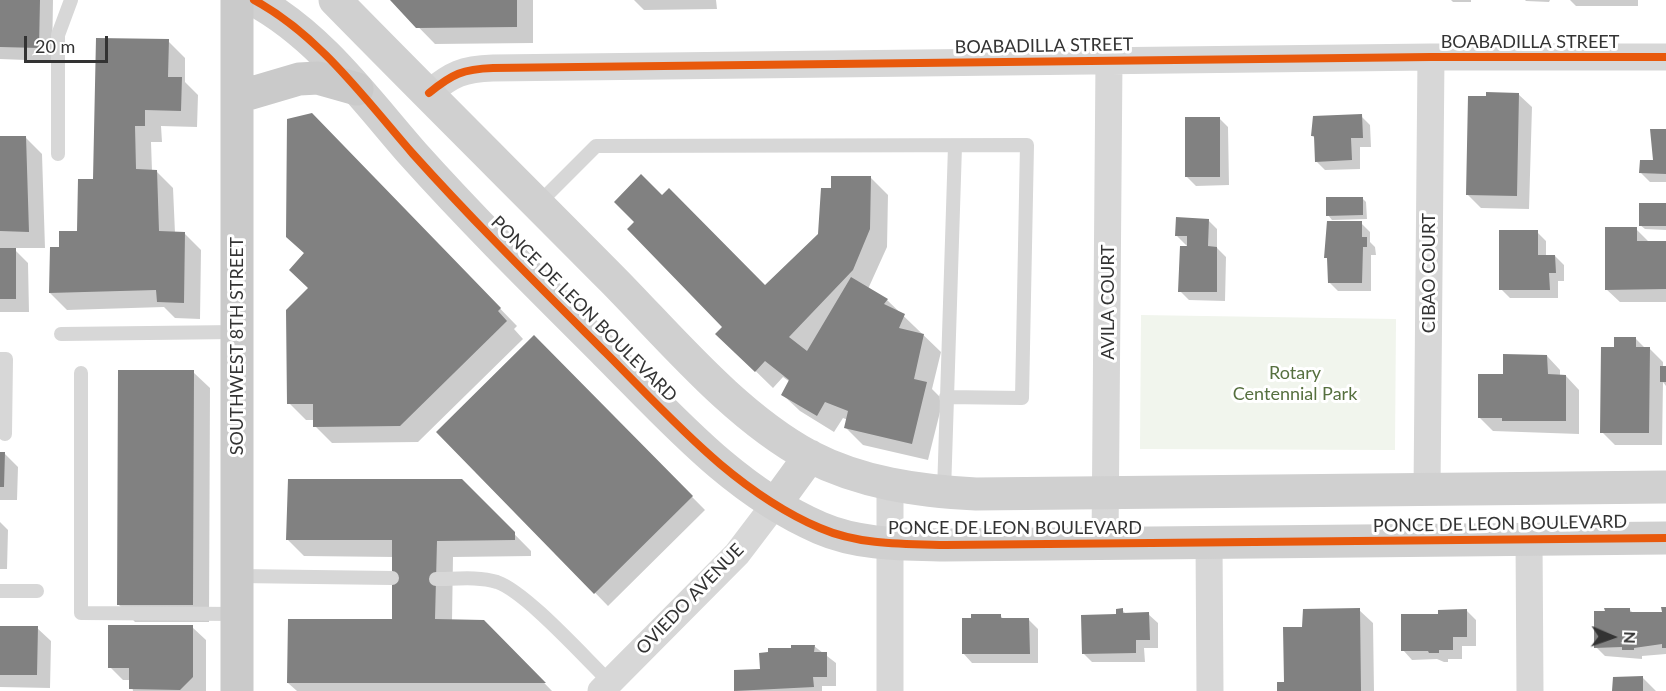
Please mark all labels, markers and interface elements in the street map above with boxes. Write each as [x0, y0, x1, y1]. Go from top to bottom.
scale bar [27, 24, 111, 62]
street label: BOABADILLA STREET [1441, 31, 1619, 53]
street label: BOABADILLA STREET [955, 34, 1133, 58]
text: 20 m [35, 35, 75, 57]
street label: PONCE DE LEON BOULEVARD [487, 212, 681, 406]
street label: CIBAO COURT [1418, 213, 1440, 333]
street label: SOUTHWEST 8TH STREET [226, 237, 248, 455]
street label: AVILA COURT [1097, 244, 1119, 360]
park label: Rotary Centennial Park [1233, 362, 1357, 404]
street label: PONCE DE LEON BOULEVARD [1373, 511, 1627, 537]
street label: PONCE DE LEON BOULEVARD [888, 517, 1142, 539]
street label: OVIEDO AVENUE [632, 539, 748, 659]
north arrow [1582, 607, 1642, 667]
text: N [1621, 631, 1640, 644]

